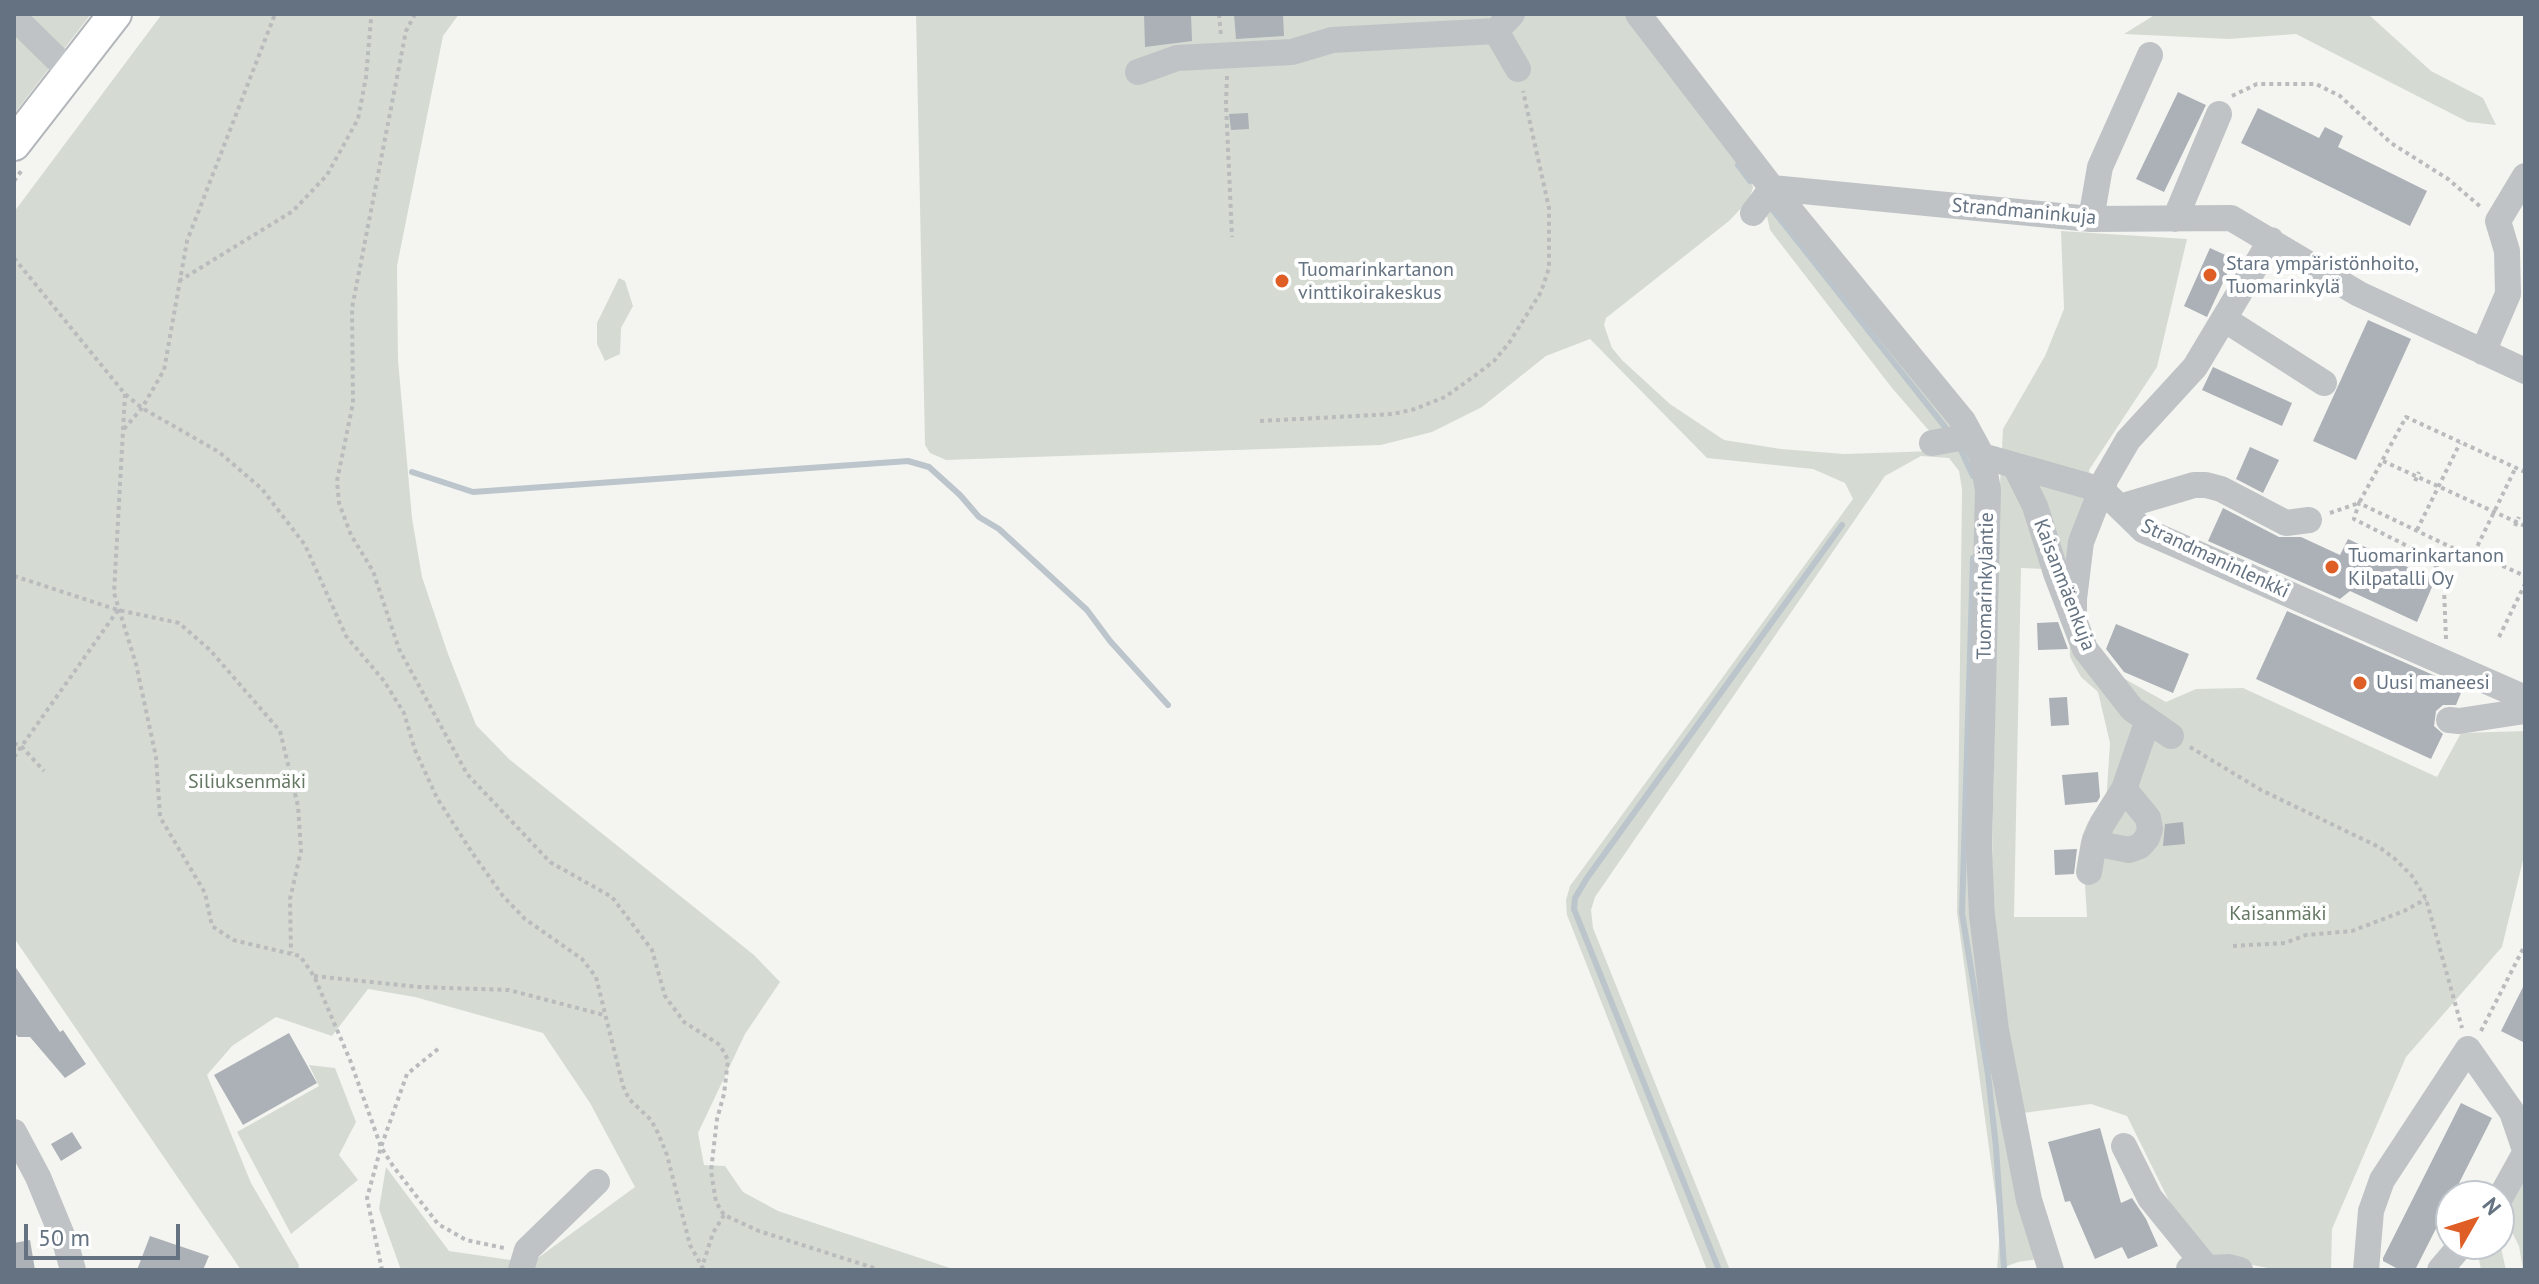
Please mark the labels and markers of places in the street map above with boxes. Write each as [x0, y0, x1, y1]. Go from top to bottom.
place label: Stara ympäristönhoito, Tuomarinkylä [2226, 252, 2419, 299]
place label: Tuomarinkartanon vinttikoirakeskus [1298, 258, 1454, 305]
marker: Stara ympäristönhoito, Tuomarinkylä [2201, 266, 2219, 284]
marker: Tuomarinkartanon vinttikoirakeskus [1273, 272, 1291, 290]
place label: Tuomarinkartanon Kilpatalli Oy [2348, 544, 2504, 591]
marker: Tuomarinkartanon Kilpatalli Oy [2323, 558, 2341, 576]
place label: Uusi maneesi [2376, 671, 2490, 695]
marker: Uusi maneesi [2351, 674, 2369, 692]

